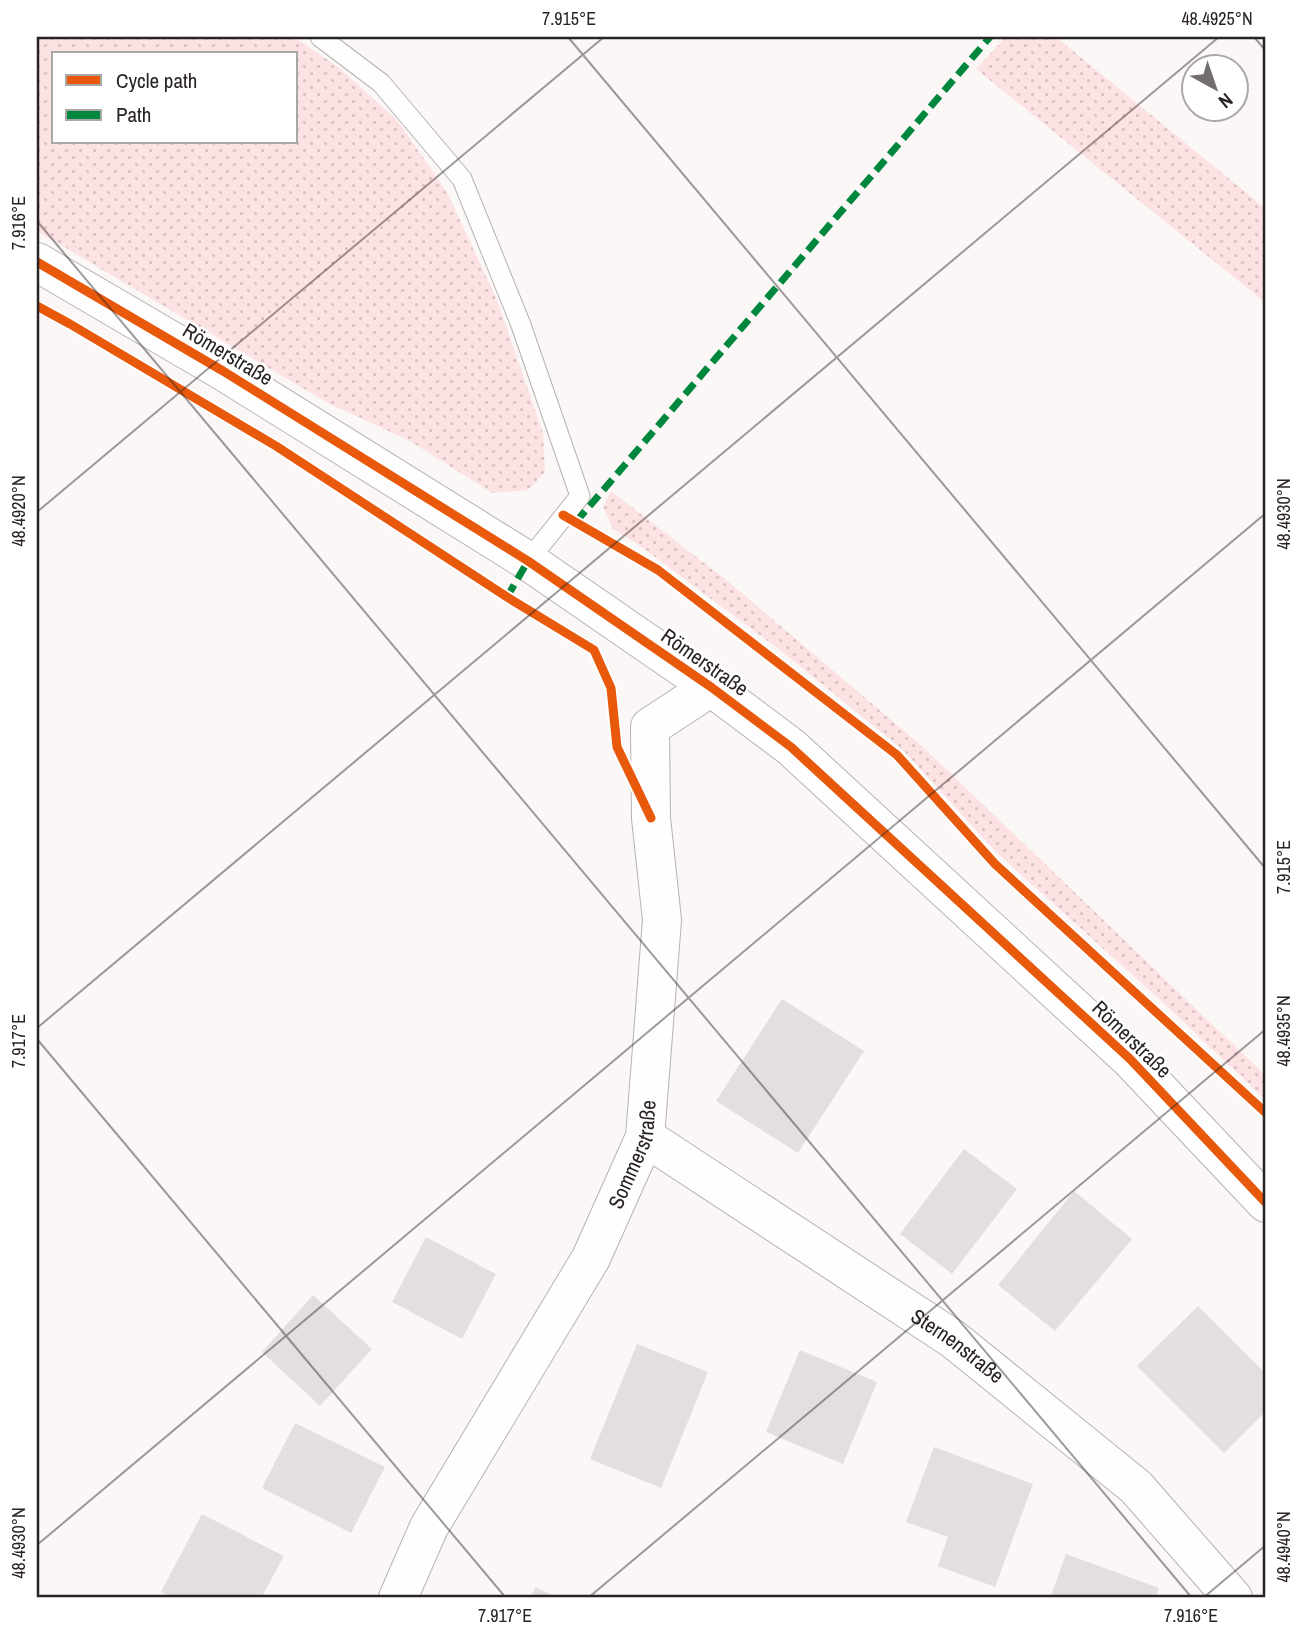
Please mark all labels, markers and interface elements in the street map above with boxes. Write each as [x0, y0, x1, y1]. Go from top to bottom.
text: 7.915°E [542, 6, 596, 31]
text: 48.4925°N [1181, 6, 1253, 31]
legend [52, 52, 298, 144]
north arrow [1180, 52, 1250, 122]
text: Cycle path [116, 66, 197, 95]
text: N [1213, 87, 1239, 115]
text: Path [116, 100, 151, 129]
text: 7.916°E [6, 196, 31, 250]
street label: Römerstraße [177, 316, 279, 392]
text: 48.4920°N [6, 475, 31, 547]
text: 48.4930°N [1271, 478, 1296, 550]
street label: Römerstraße [656, 621, 754, 703]
text: 7.915°E [1271, 840, 1296, 894]
street label: Römerstraße [1086, 994, 1178, 1084]
text: 48.4935°N [1271, 995, 1296, 1067]
text: 7.917°E [6, 1014, 31, 1068]
street label: Sommerstraße [600, 1099, 662, 1213]
street label: Sternenstraße [906, 1301, 1011, 1389]
text: 48.4930°N [6, 1507, 31, 1579]
text: 48.4940°N [1271, 1511, 1296, 1583]
text: 7.917°E [478, 1603, 532, 1628]
text: 7.916°E [1164, 1603, 1218, 1628]

